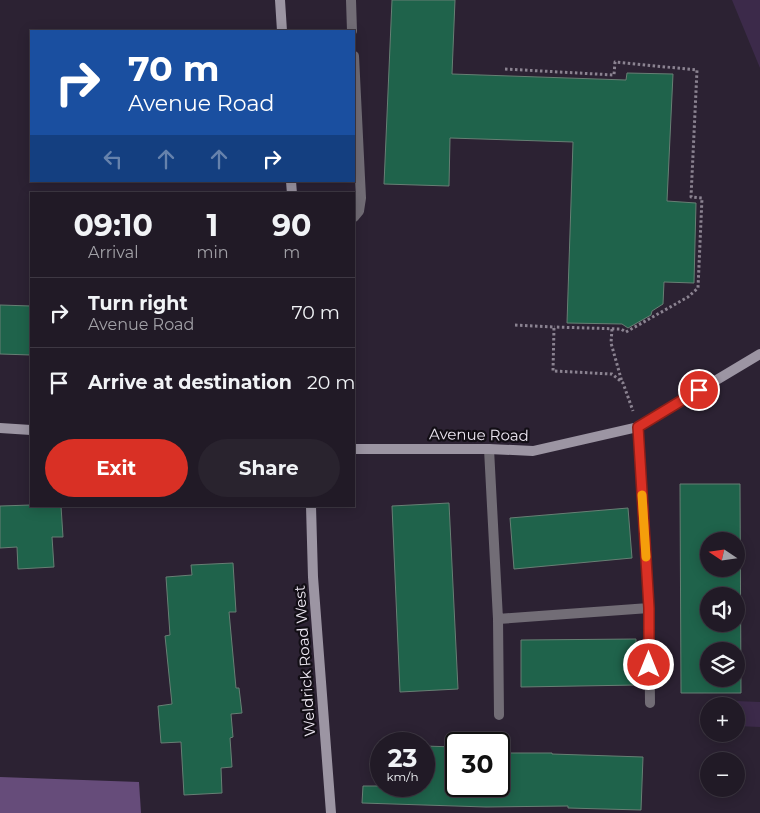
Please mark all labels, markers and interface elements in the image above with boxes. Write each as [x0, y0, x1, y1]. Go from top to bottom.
text: 70 m [128, 47, 219, 90]
icon: right [45, 50, 110, 115]
text: Avenue Road [128, 90, 274, 117]
icon: left [99, 145, 127, 173]
icon: ahead [152, 145, 180, 173]
icon: ahead [205, 145, 233, 173]
icon: right [258, 145, 286, 173]
text: 09:10 [73, 207, 153, 244]
text: 1 [207, 207, 218, 244]
text: 90 [272, 207, 311, 244]
text: Arrival [88, 243, 138, 262]
text: min [196, 243, 229, 262]
text: m [283, 243, 300, 262]
text: Turn right [88, 292, 188, 315]
icon: right [45, 299, 73, 327]
text: 70 m [291, 301, 340, 324]
text: Avenue Road [88, 315, 194, 334]
icon: arrive [45, 369, 73, 397]
pin [678, 369, 720, 411]
text: Arrive at destination [88, 371, 292, 394]
text: 20 m [307, 371, 355, 394]
icon: arrive [685, 376, 713, 404]
street label: Avenue Road [429, 424, 529, 445]
button: Exit [45, 439, 188, 497]
button: Share [198, 439, 340, 497]
north arrow [700, 532, 745, 578]
map controls [700, 532, 745, 797]
street label: Weldrick Road West [290, 585, 319, 737]
button: sound [700, 587, 745, 632]
position arrow [622, 638, 674, 690]
button: layers [700, 642, 745, 687]
button: + [700, 697, 745, 742]
speed limit sign: 30 [445, 732, 510, 797]
text: 23 [388, 743, 417, 773]
button: − [700, 752, 745, 797]
text: km/h [386, 769, 419, 784]

